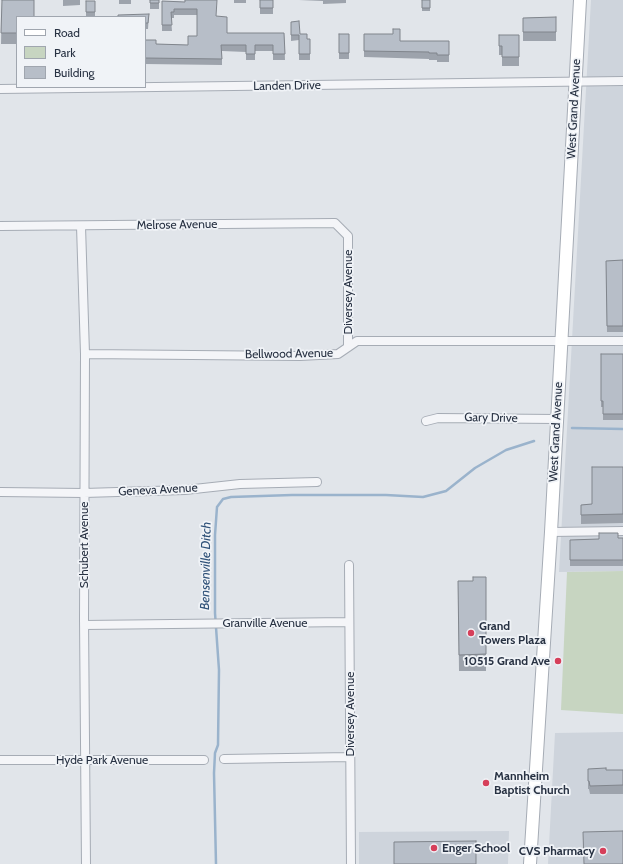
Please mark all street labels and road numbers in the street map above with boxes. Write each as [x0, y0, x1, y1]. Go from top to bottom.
street label: West Grand Avenue [564, 59, 584, 159]
street label: Landen Drive [253, 78, 321, 94]
street label: Melrose Avenue [137, 217, 217, 233]
street label: Diversey Avenue [341, 250, 355, 334]
street label: Bellwood Avenue [245, 346, 333, 362]
street label: West Grand Avenue [546, 382, 566, 482]
street label: Gary Drive [464, 410, 518, 426]
street label: Geneva Avenue [118, 481, 198, 499]
street label: Schubert Avenue [77, 502, 91, 588]
street label: Granville Avenue [223, 616, 307, 630]
street label: Diversey Avenue [343, 672, 357, 756]
street label: Hyde Park Avenue [56, 753, 148, 767]

